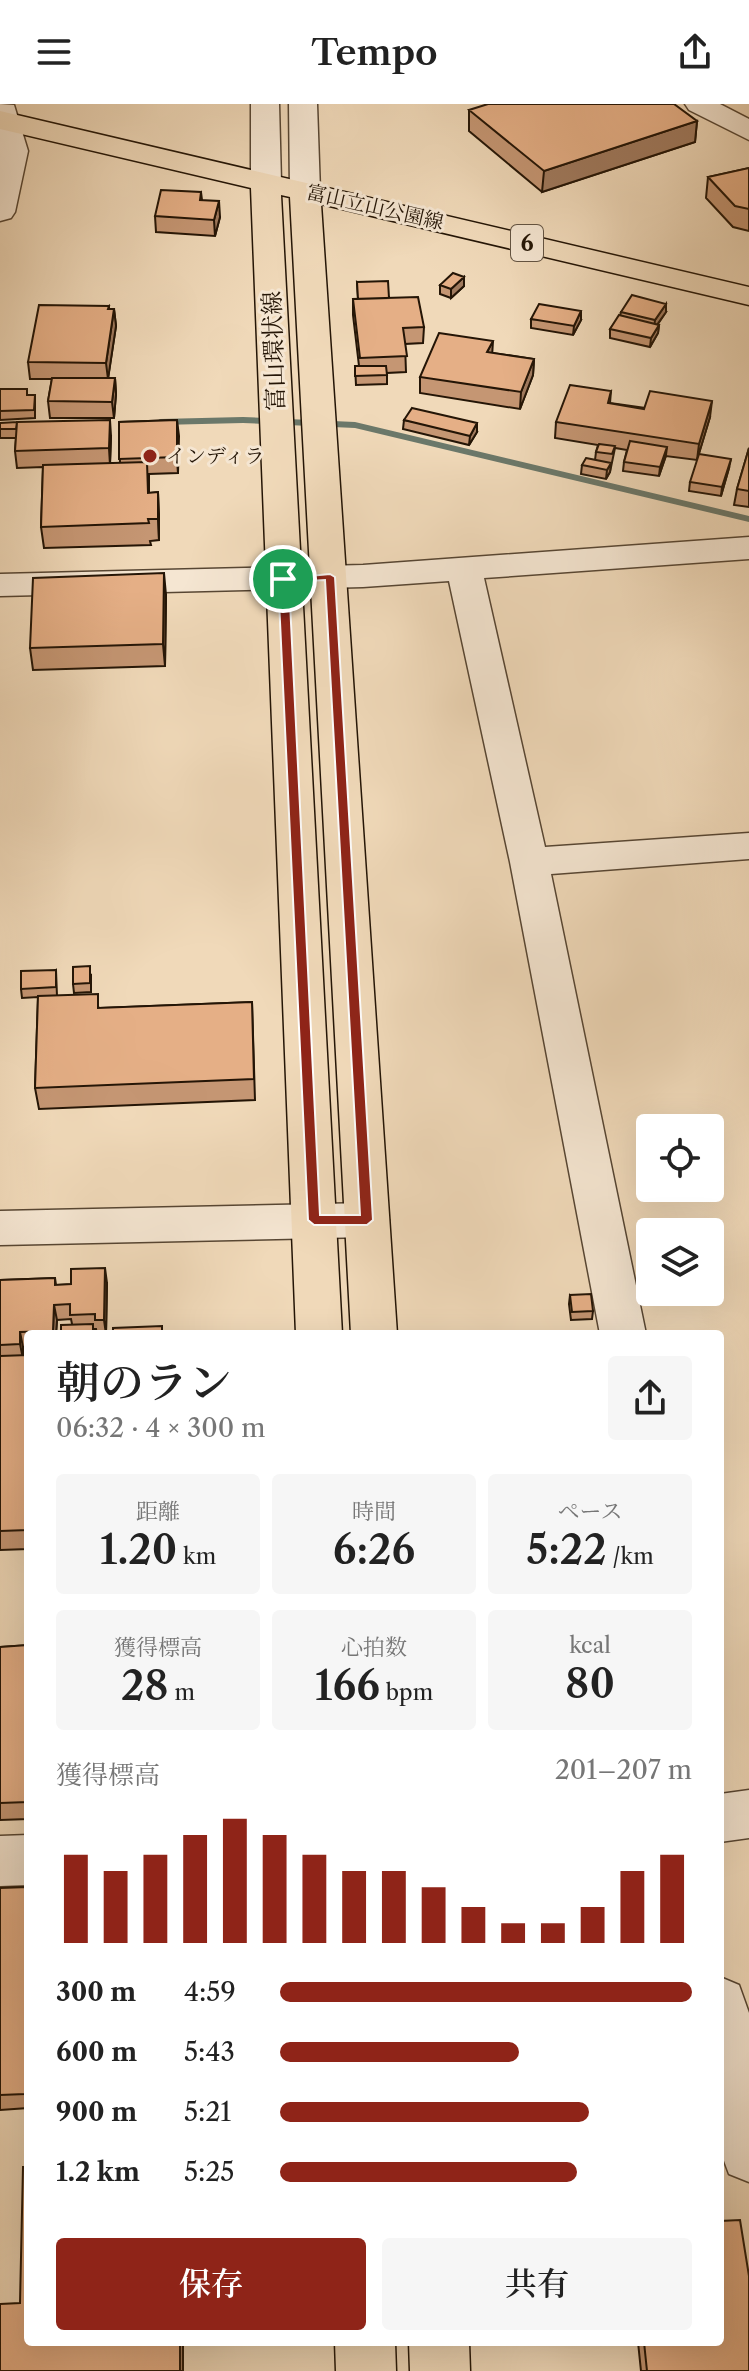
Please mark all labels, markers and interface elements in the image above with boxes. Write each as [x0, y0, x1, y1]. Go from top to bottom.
icon: menu [32, 30, 76, 74]
text: Tempo [311, 30, 438, 74]
icon: share [673, 30, 717, 74]
street label: 富山立山公園線 [304, 180, 446, 234]
road number: 6 [511, 225, 543, 261]
street label: 富山環状線 [257, 291, 290, 411]
place label: インディラ [166, 444, 264, 468]
marker: インディラ [141, 447, 159, 465]
pin [249, 545, 317, 613]
icon: arrive [261, 557, 305, 601]
map controls [636, 1114, 724, 1306]
button: locate [636, 1114, 724, 1202]
button: layers [636, 1218, 724, 1306]
text: 朝のラン [56, 1355, 232, 1409]
button: share [608, 1356, 692, 1440]
text: 06:32 · 4 × 300 m [56, 1412, 265, 1444]
text: 距離 [136, 1498, 180, 1525]
text: 時間 [352, 1498, 396, 1525]
text: ペース [558, 1498, 622, 1525]
text: 1.20 [100, 1525, 177, 1574]
text: 6:26 [333, 1525, 415, 1574]
text: 5:22 [526, 1525, 607, 1574]
text: km [177, 1543, 216, 1570]
text: /km [607, 1543, 654, 1570]
text: kcal [569, 1632, 611, 1659]
text: 獲得標高 [114, 1634, 202, 1661]
text: 心拍数 [341, 1634, 407, 1661]
text: 80 [565, 1659, 615, 1708]
text: 28 [121, 1661, 169, 1710]
text: 166 [315, 1661, 380, 1710]
text: m [169, 1679, 195, 1706]
text: bpm [380, 1679, 433, 1706]
text: 201–207 m [555, 1754, 692, 1786]
text: 獲得標高 [56, 1759, 160, 1791]
text: 300 m [56, 1976, 136, 2008]
text: 4:59 [184, 1976, 236, 2008]
text: 600 m [56, 2036, 137, 2068]
text: 5:43 [184, 2036, 235, 2068]
text: 900 m [56, 2096, 137, 2128]
text: 5:21 [184, 2096, 231, 2128]
text: 1.2 km [56, 2156, 140, 2188]
text: 5:25 [184, 2156, 234, 2188]
button: 保存 [56, 2238, 366, 2330]
button: 共有 [382, 2238, 692, 2330]

